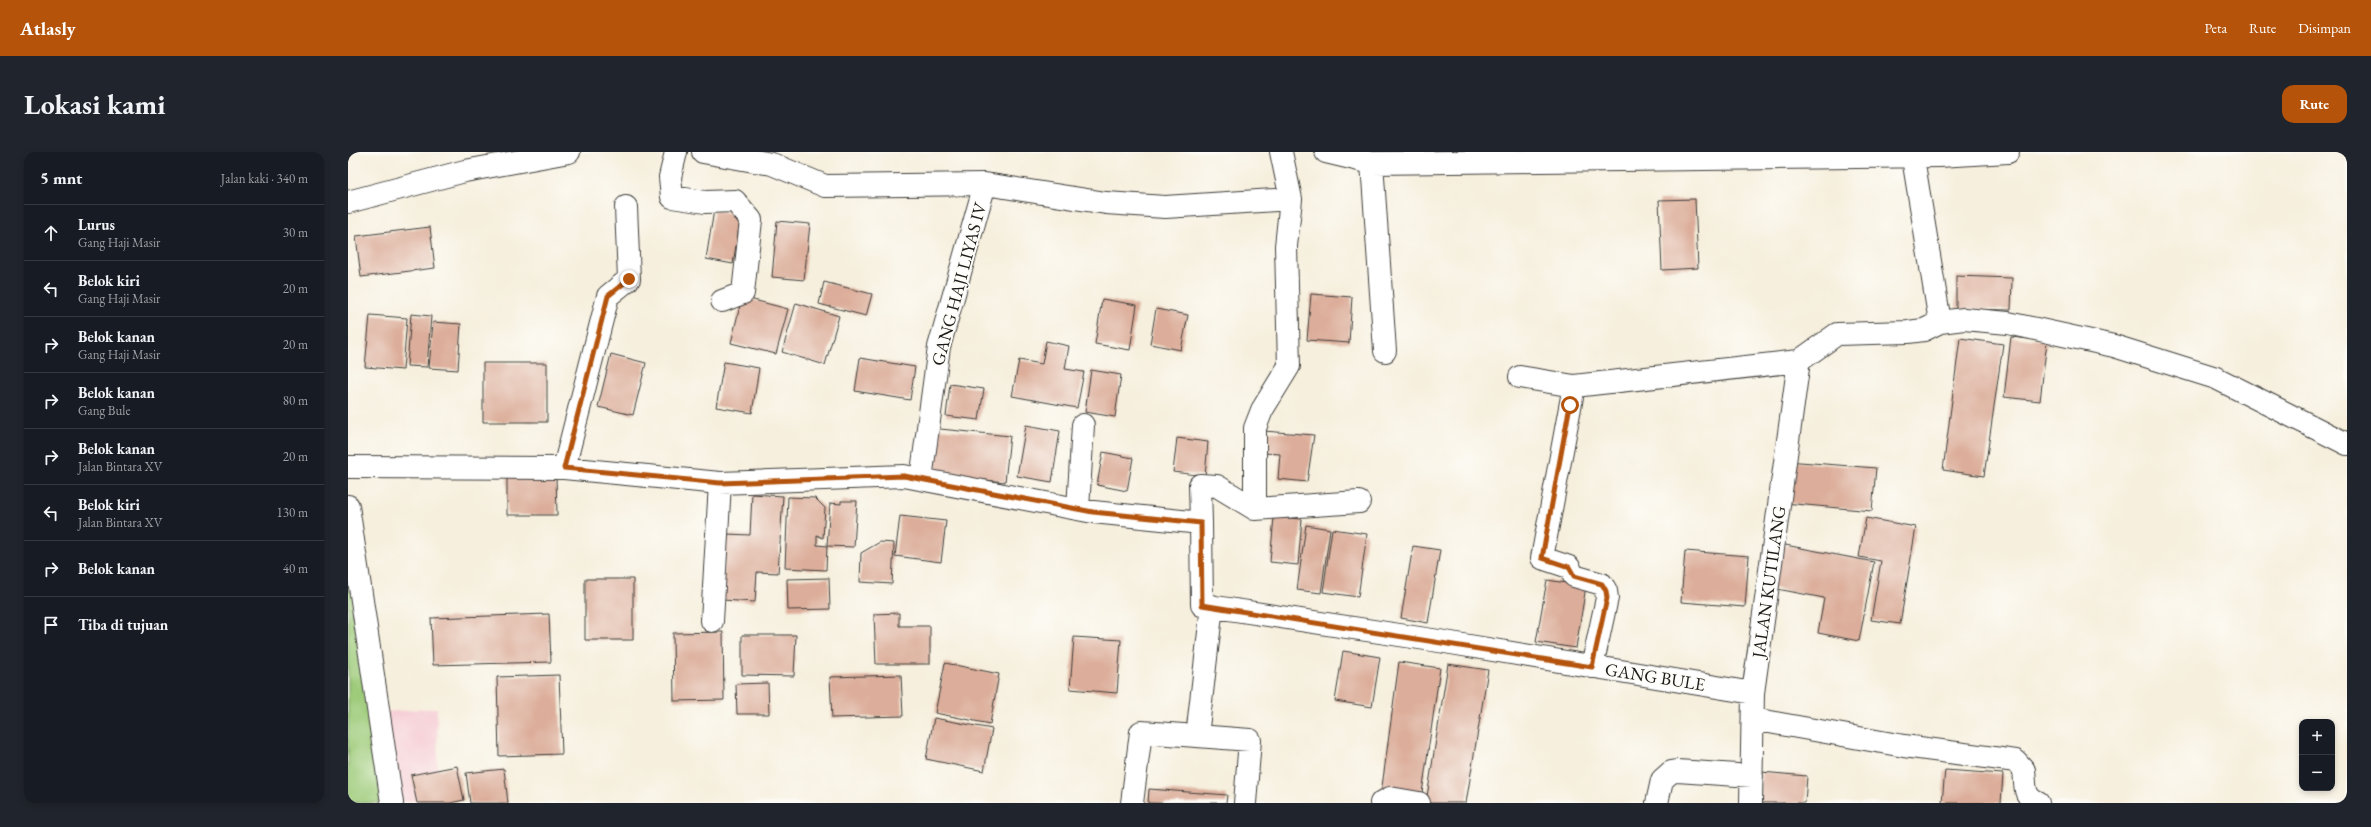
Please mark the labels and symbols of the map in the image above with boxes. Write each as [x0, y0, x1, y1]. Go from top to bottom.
street label: GANG HAJI LIYAS IV [926, 199, 992, 368]
route end [620, 270, 638, 288]
route start [1561, 396, 1579, 414]
street label: JALAN KUTILANG [1746, 504, 1791, 661]
street label: GANG BULE [1603, 657, 1707, 696]

